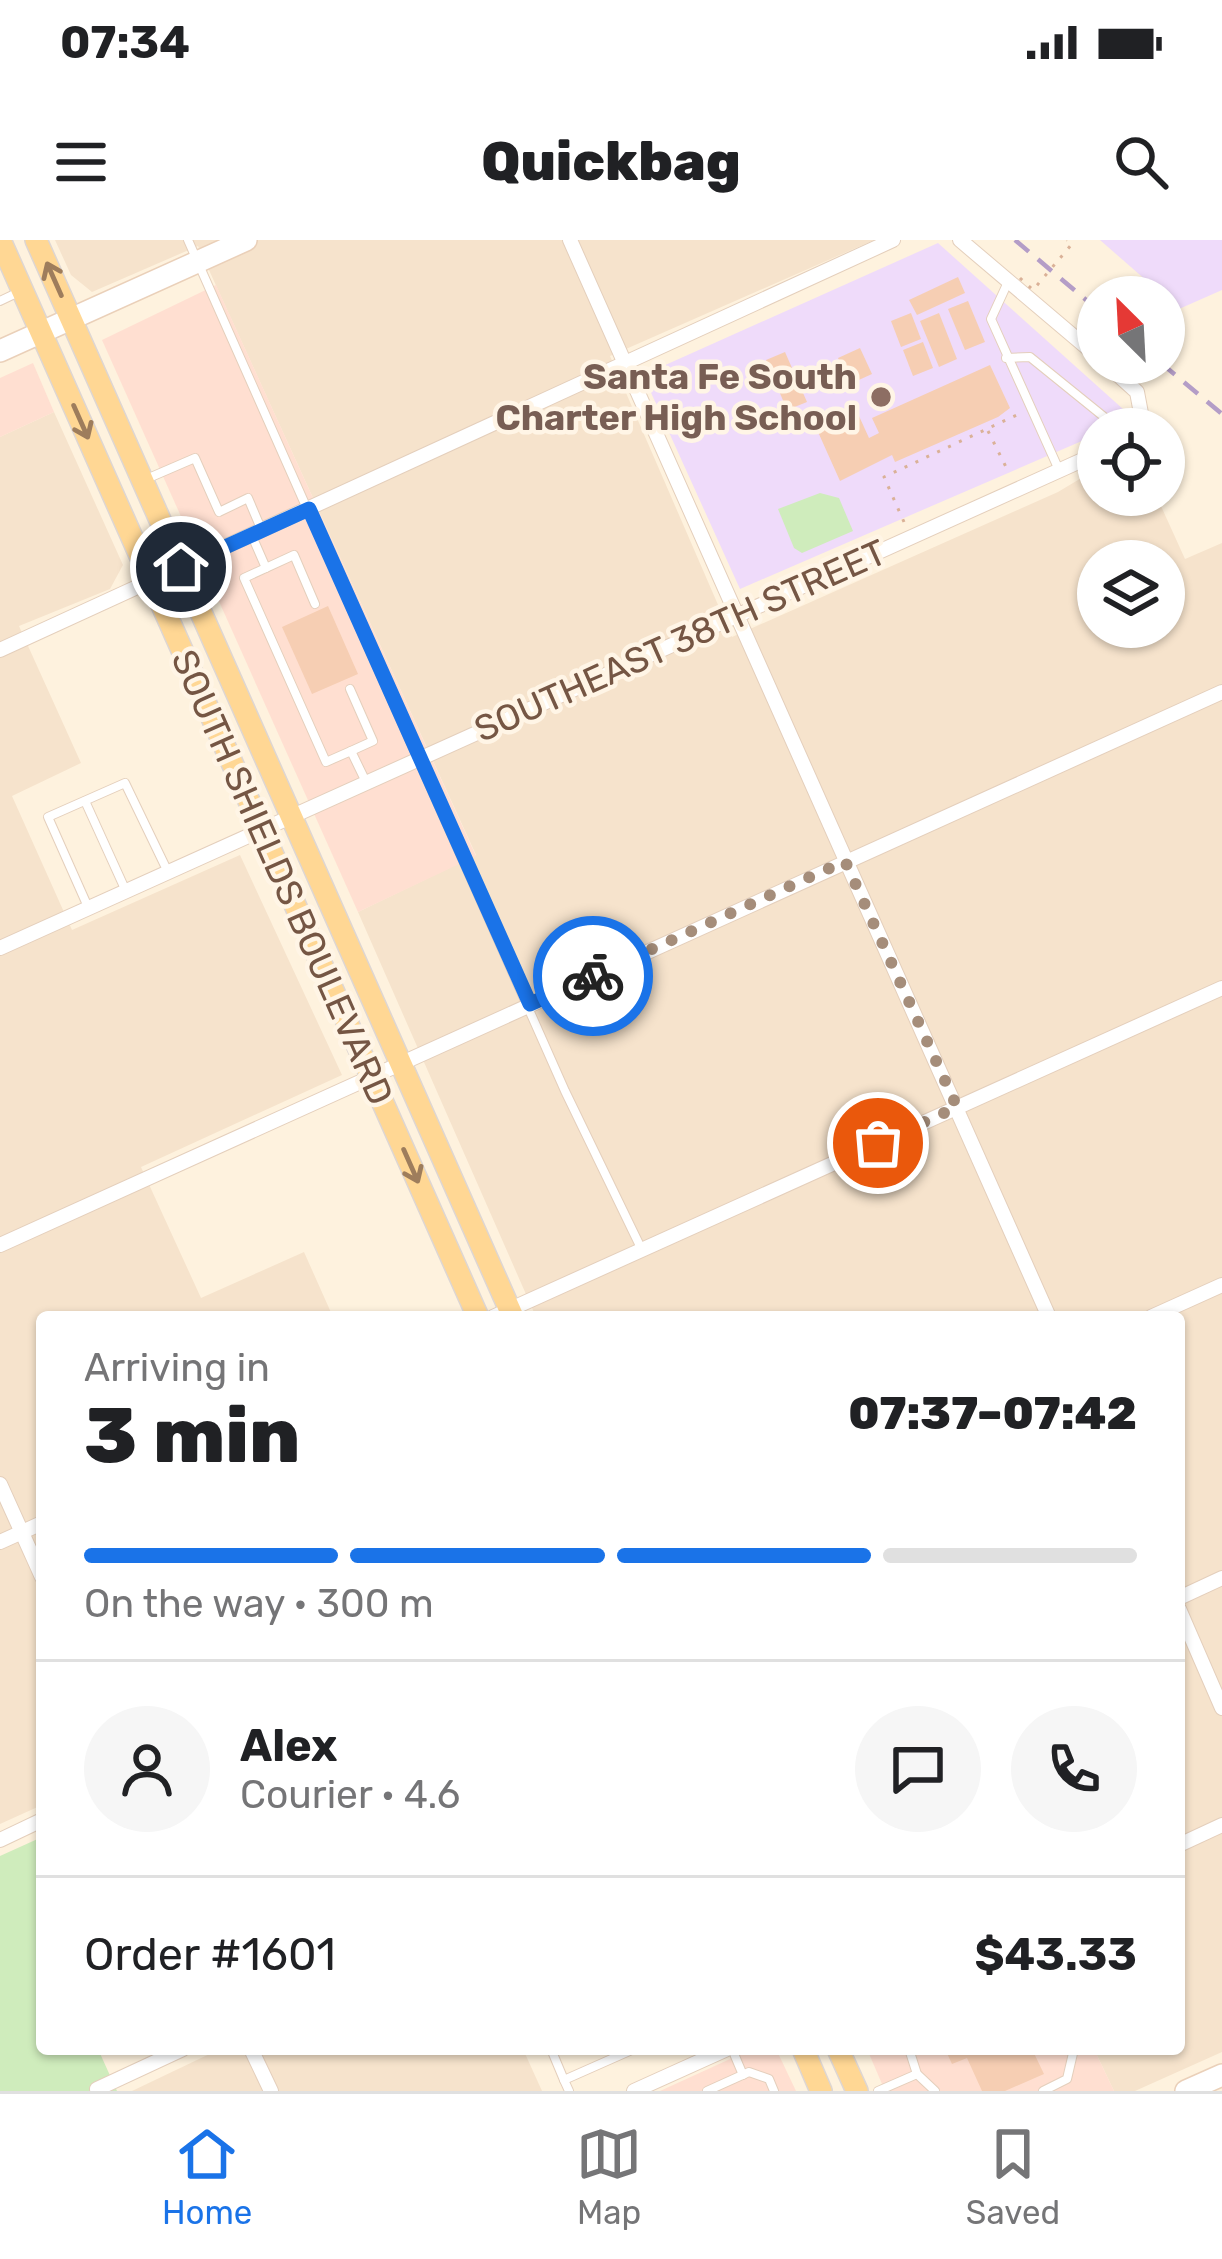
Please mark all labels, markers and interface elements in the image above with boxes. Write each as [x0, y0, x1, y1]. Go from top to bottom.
text: 07:34 [60, 16, 190, 69]
icon: menu [48, 129, 114, 195]
icon: search [1108, 129, 1174, 195]
text: Quickbag [481, 130, 741, 194]
one-way arrow [41, 262, 63, 298]
north arrow [1077, 276, 1185, 384]
map controls [1077, 276, 1185, 648]
place label: Santa Fe South Charter High School [495, 355, 857, 439]
marker: Santa Fe South Charter High School [868, 384, 894, 410]
one-way arrow [71, 403, 93, 439]
button: locate [1077, 408, 1185, 516]
pin [130, 516, 232, 618]
street label: SOUTHEAST 38TH STREET [468, 530, 893, 751]
icon: home [148, 534, 214, 600]
button: layers [1077, 540, 1185, 648]
street label: SOUTH SHIELDS BOULEVARD [163, 643, 402, 1111]
courier [533, 916, 653, 1036]
icon: bike [560, 943, 626, 1009]
pin [827, 1092, 929, 1194]
icon: bag [845, 1110, 911, 1176]
one-way arrow [402, 1148, 424, 1184]
text: Arriving in [84, 1345, 270, 1391]
text: 07:37–07:42 [848, 1387, 1137, 1440]
text: 3 min [84, 1389, 300, 1482]
text: On the way · 300 m [84, 1581, 434, 1627]
button: person [84, 1706, 210, 1832]
button: chat [855, 1706, 981, 1832]
button: phone [1011, 1706, 1137, 1832]
text: Alex [240, 1719, 338, 1772]
text: Courier · 4.6 [240, 1772, 460, 1818]
text: Order #1601 [84, 1928, 336, 1981]
text: $43.33 [974, 1928, 1137, 1981]
tab: Home [162, 2121, 252, 2232]
tab: Map [576, 2121, 642, 2232]
tab: Saved [966, 2121, 1060, 2232]

